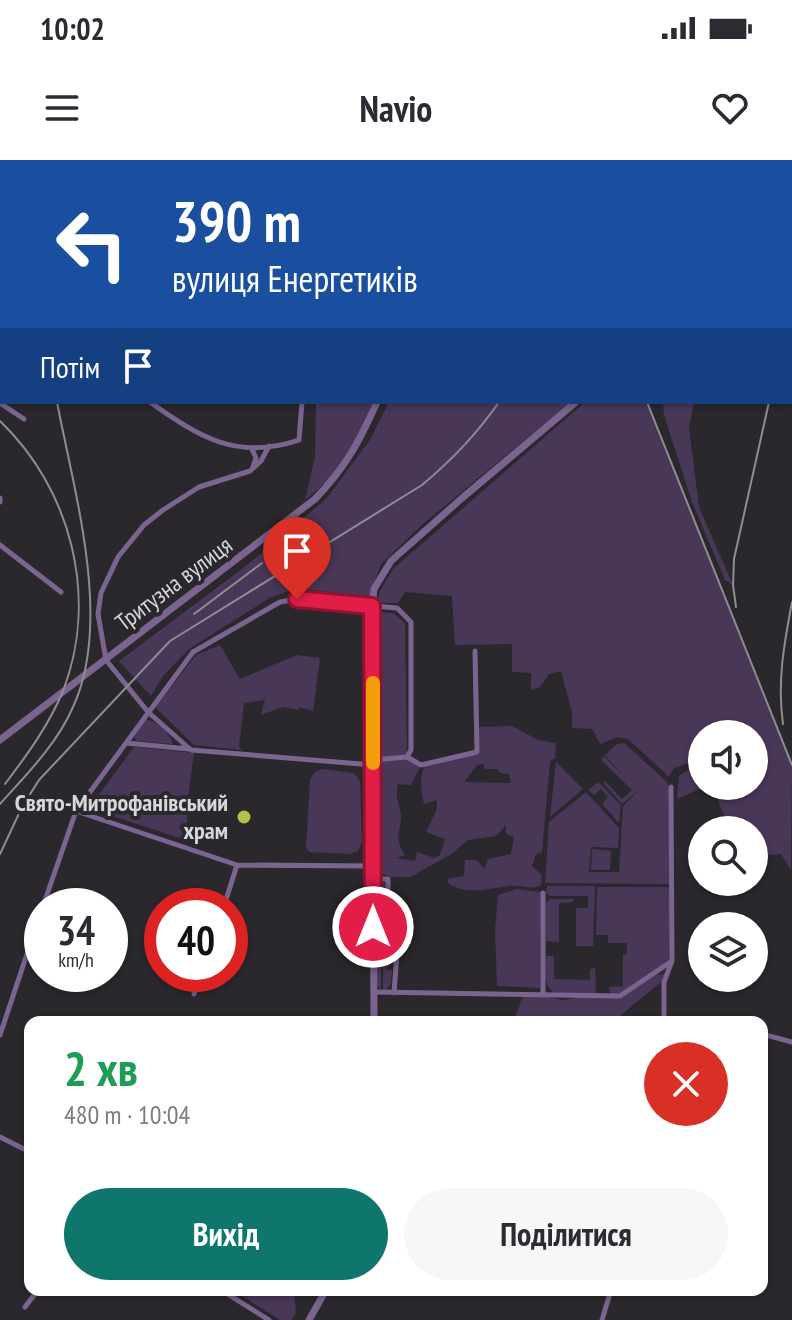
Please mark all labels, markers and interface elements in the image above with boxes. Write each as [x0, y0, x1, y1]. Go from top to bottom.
text: 10:02 [40, 9, 105, 48]
text: Navio [360, 85, 432, 132]
icon: menu [40, 86, 84, 130]
icon: heart [708, 86, 752, 130]
text: 390 m [172, 185, 301, 257]
icon: left [40, 192, 144, 296]
text: вулиця Енергетиків [172, 255, 418, 302]
icon: arrive [116, 344, 160, 388]
text: Потім [40, 347, 100, 386]
pin [263, 517, 331, 599]
icon: arrive [275, 529, 319, 573]
street label: Тритузна вулиця [109, 530, 238, 638]
map controls [688, 720, 768, 992]
button: sound [688, 720, 768, 800]
place label: Свято-Митрофанівський храм [15, 787, 228, 846]
marker: Свято-Митрофанівський храм [235, 808, 253, 826]
button: search [688, 816, 768, 896]
position arrow [331, 885, 415, 969]
speed limit sign: 40 [144, 888, 248, 992]
text: 34 [57, 904, 95, 956]
button: layers [688, 912, 768, 992]
text: km/h [58, 947, 94, 973]
text: 2 хв [64, 1037, 138, 1099]
button: close [644, 1042, 728, 1126]
text: 480 m · 10:04 [64, 1098, 190, 1131]
button: Вихід [64, 1188, 388, 1280]
button: Поділитися [404, 1188, 728, 1280]

